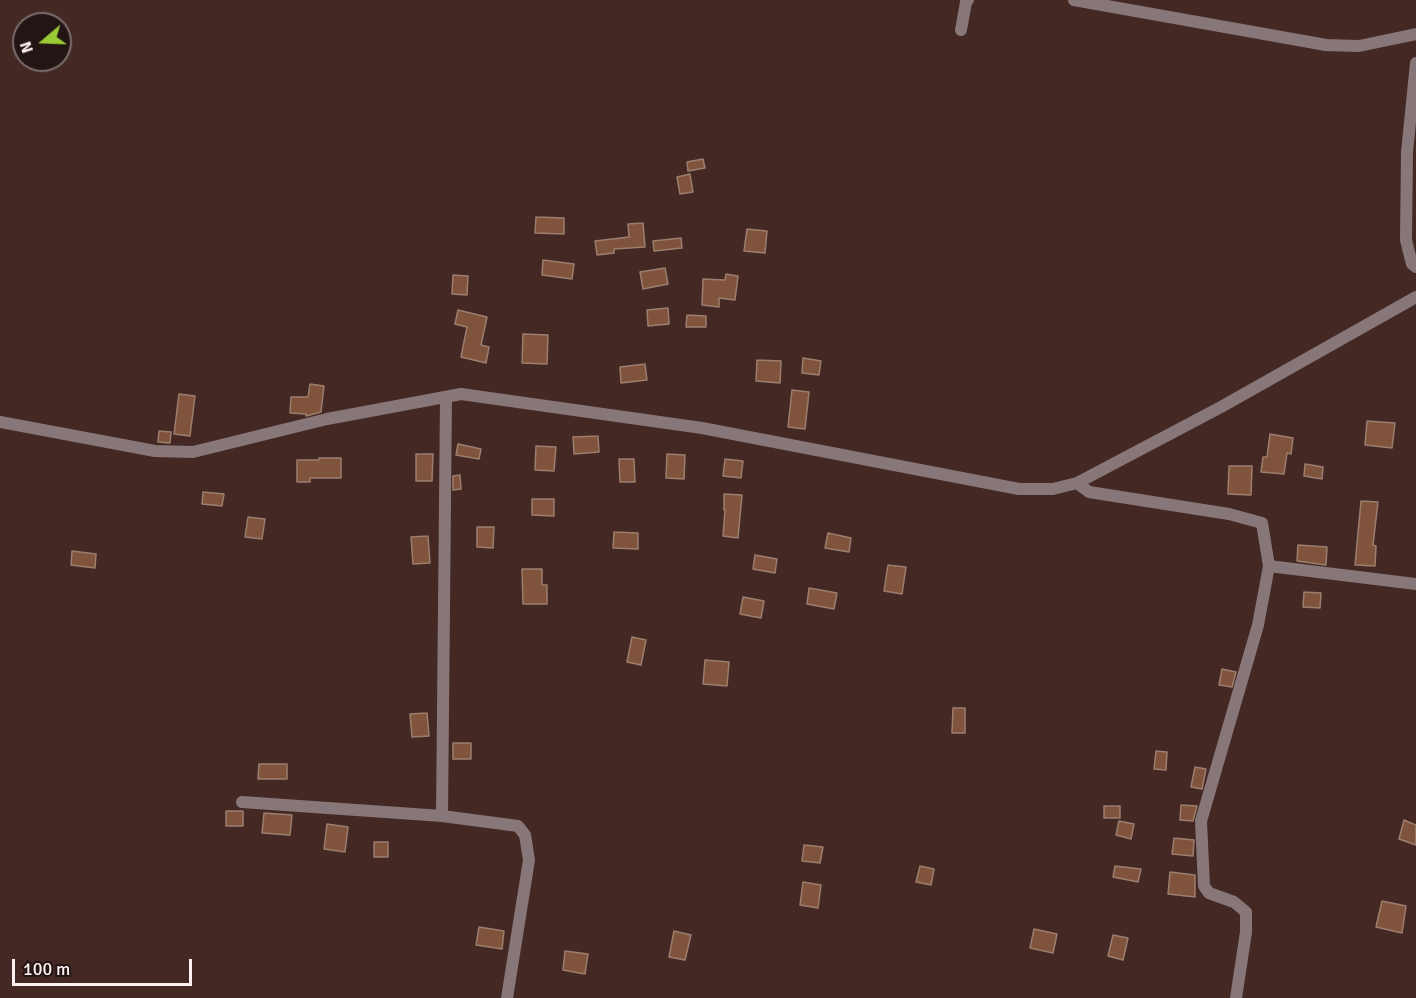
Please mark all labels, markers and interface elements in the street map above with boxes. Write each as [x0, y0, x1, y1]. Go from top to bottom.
north arrow [12, 12, 72, 72]
text: N [16, 39, 38, 56]
scale bar [15, 947, 195, 985]
text: 100 m [23, 958, 70, 980]

